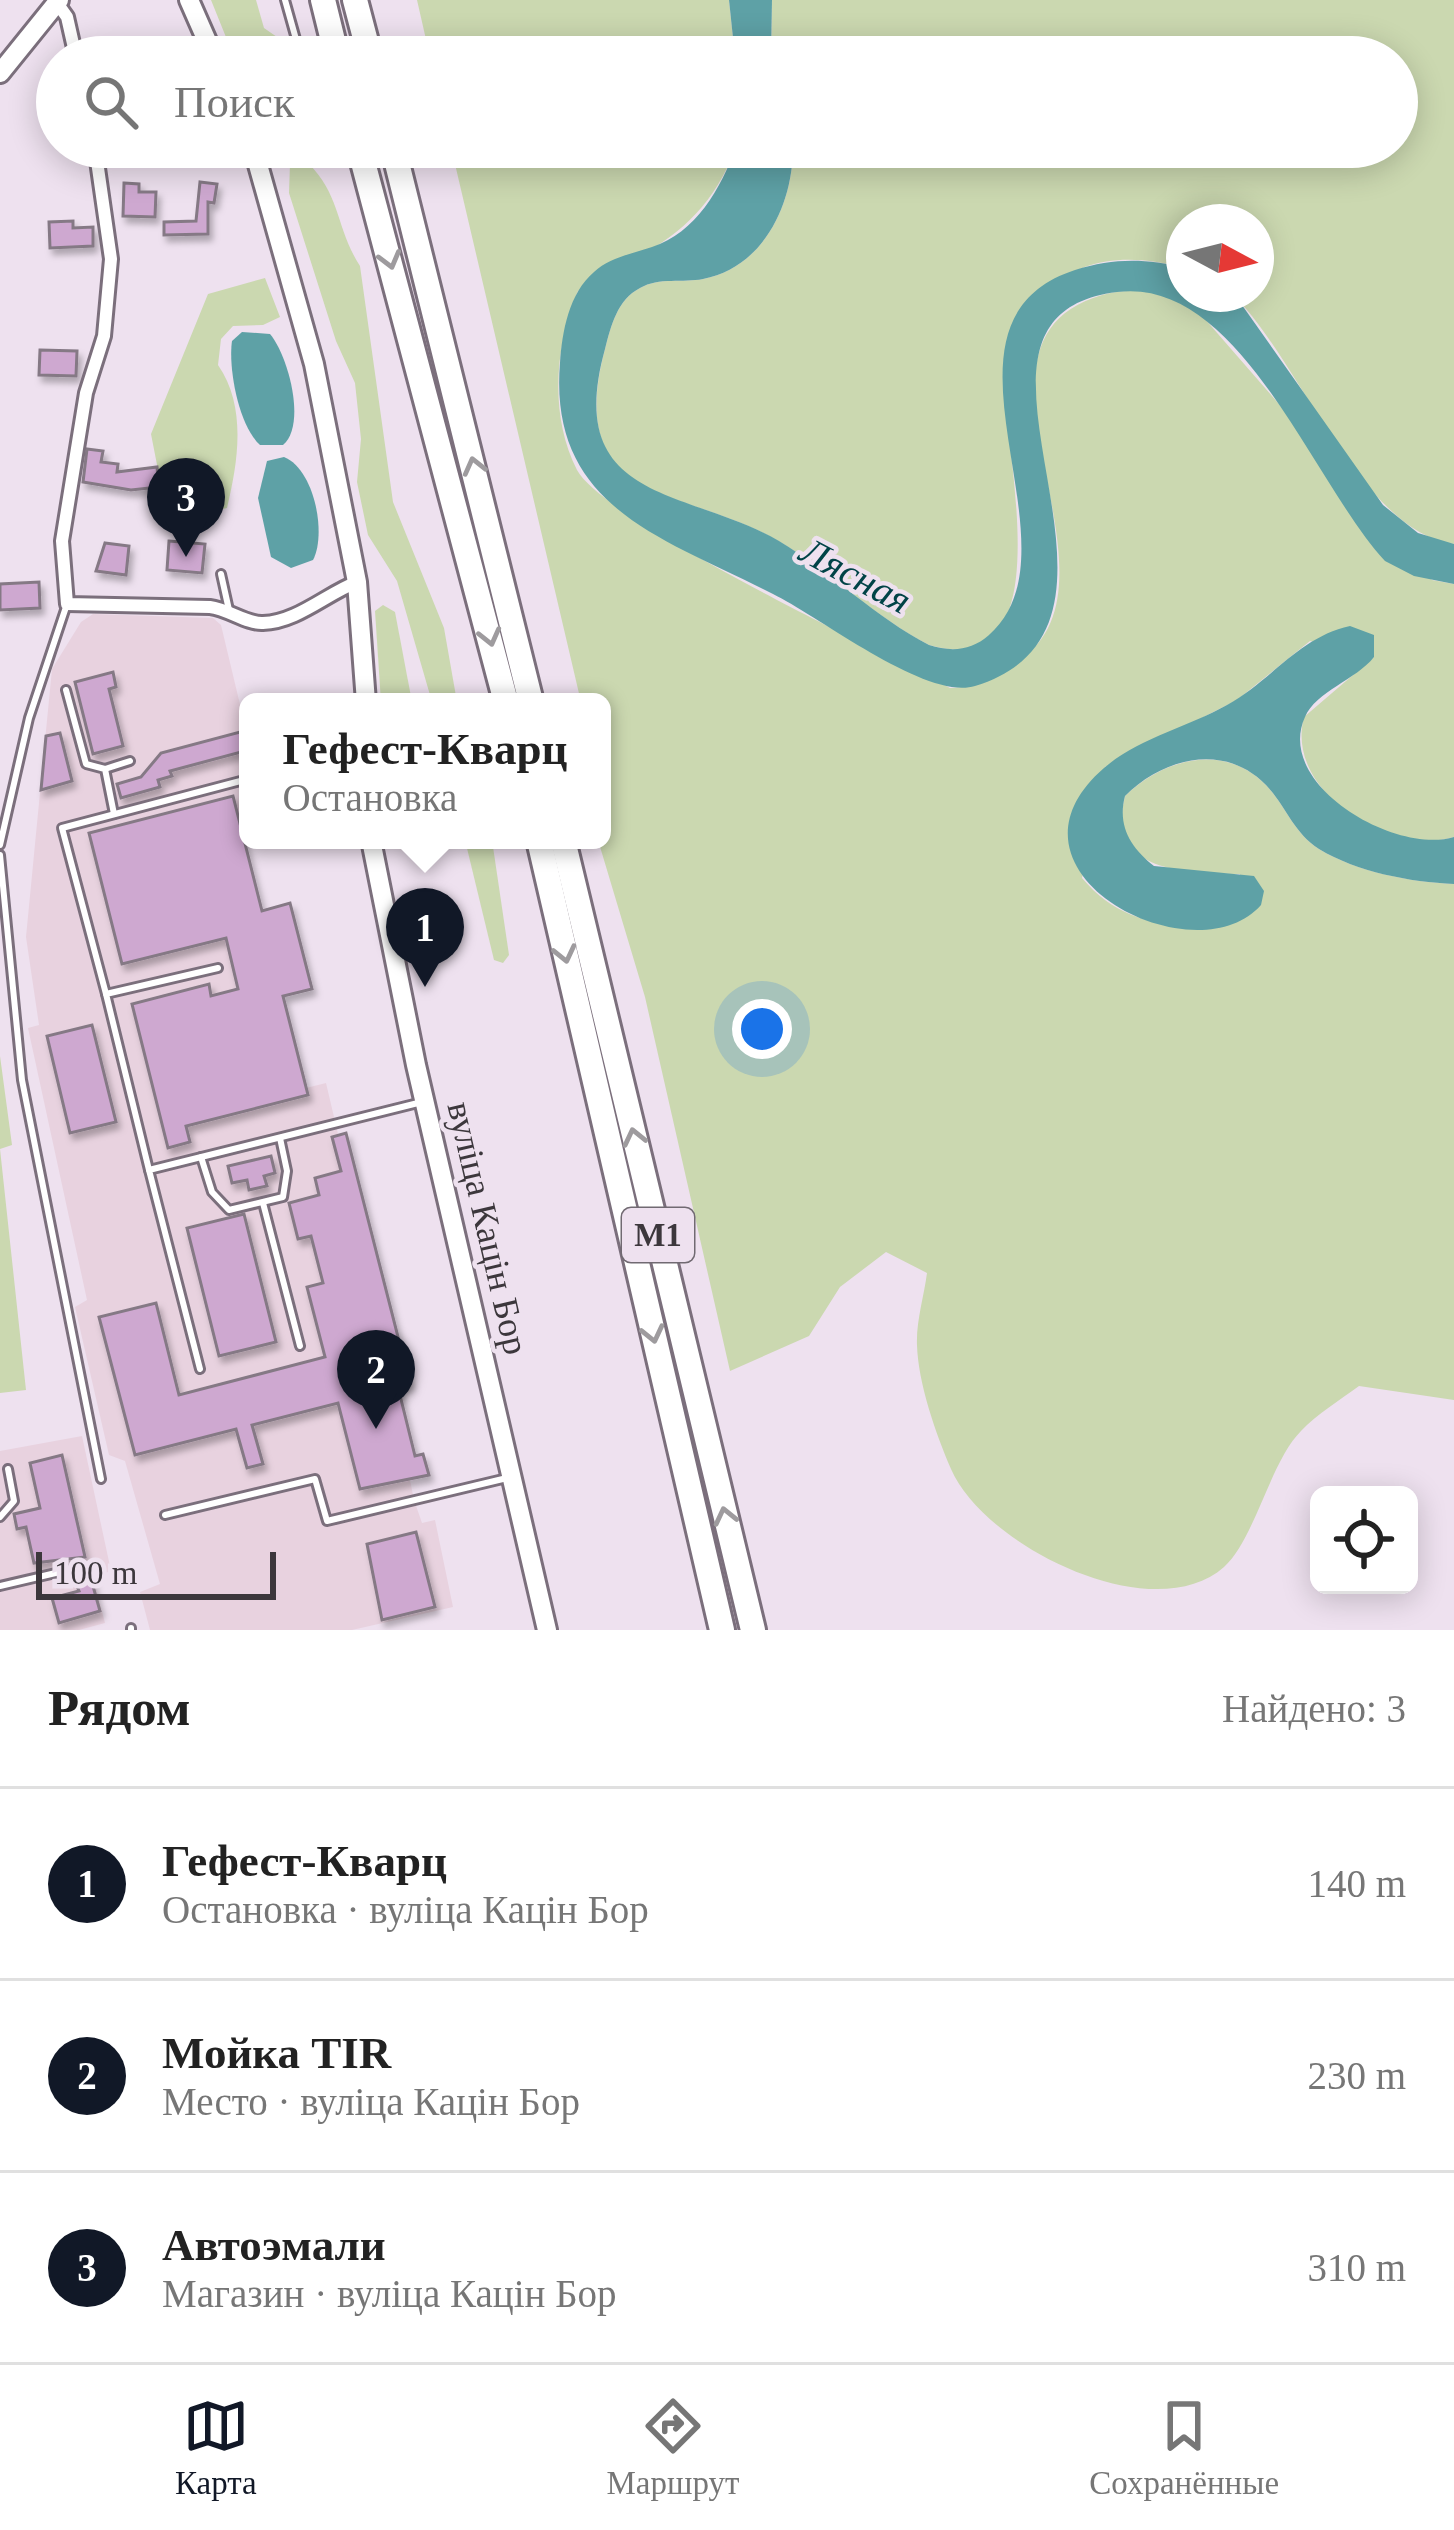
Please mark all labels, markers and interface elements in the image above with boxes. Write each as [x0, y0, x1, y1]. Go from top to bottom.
search box [36, 36, 1418, 168]
icon: search [78, 69, 144, 135]
text: Поиск [174, 77, 295, 127]
north arrow [1166, 204, 1274, 312]
one-way arrow [375, 249, 400, 270]
one-way arrow [463, 456, 488, 476]
pin: 3 [147, 458, 225, 557]
water label: Лясная [792, 527, 919, 622]
one-way arrow [476, 626, 501, 646]
popup [239, 693, 611, 849]
text: Гефест-Кварц [283, 724, 567, 774]
text: Остановка [283, 776, 457, 819]
pin: 1 [386, 888, 464, 987]
one-way arrow [551, 943, 576, 964]
your location [732, 999, 792, 1059]
street label: вуліца Кацін Бор [439, 1098, 537, 1358]
one-way arrow [623, 1127, 648, 1148]
road number: М1 [622, 1208, 694, 1262]
one-way arrow [640, 1323, 665, 1343]
pin: 2 [337, 1330, 415, 1429]
map controls [1310, 1486, 1418, 1594]
button: locate [1310, 1486, 1418, 1594]
one-way arrow [714, 1507, 739, 1527]
scale bar [36, 1546, 276, 1599]
text: 100 m [54, 1555, 137, 1591]
text: Рядом [48, 1680, 191, 1736]
text: Найдено: 3 [1222, 1687, 1406, 1730]
text: Гефест-Кварц [162, 1836, 447, 1886]
text: 1 [77, 1862, 97, 1905]
text: 140 m [1307, 1862, 1406, 1905]
text: Остановка · вуліца Кацін Бор [162, 1888, 649, 1931]
text: Мойка TIR [162, 2028, 391, 2078]
text: 2 [77, 2054, 97, 2097]
text: 230 m [1307, 2054, 1406, 2097]
text: Место · вуліца Кацін Бор [162, 2080, 580, 2123]
text: Автоэмали [162, 2220, 386, 2270]
text: 3 [77, 2246, 97, 2289]
text: 310 m [1307, 2246, 1406, 2289]
text: Магазин · вуліца Кацін Бор [162, 2272, 617, 2315]
tab: Карта [175, 2393, 257, 2502]
tab: Маршрут [607, 2393, 739, 2502]
tab: Сохранённые [1089, 2393, 1279, 2502]

